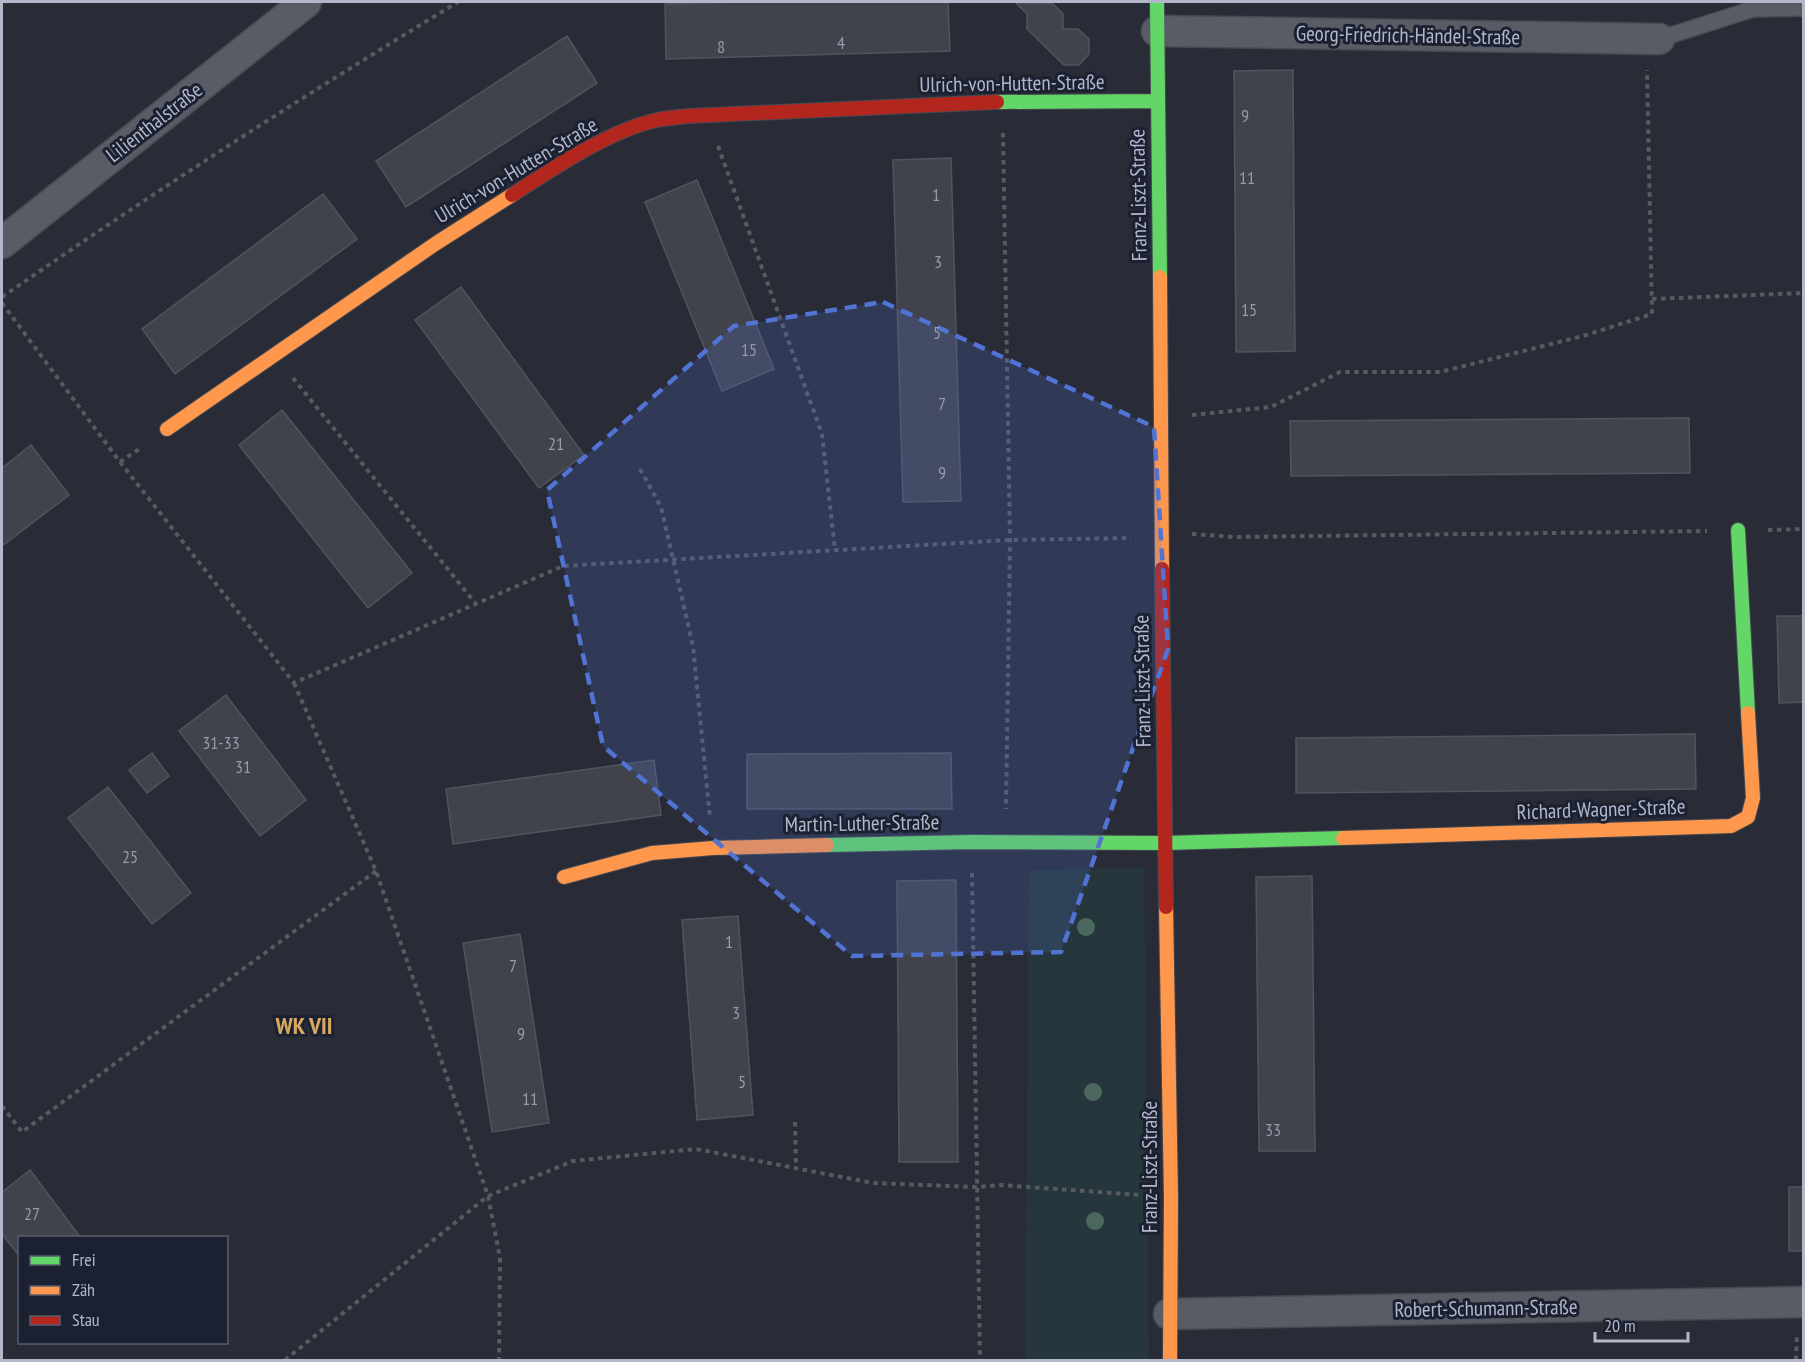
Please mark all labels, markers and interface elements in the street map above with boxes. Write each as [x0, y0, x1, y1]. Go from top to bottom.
street label: Georg-Friedrich-Händel-Straße [1296, 20, 1520, 50]
house number: 4 [837, 31, 845, 54]
house number: 8 [717, 35, 725, 58]
street label: Ulrich-von-Hutten-Straße [919, 68, 1105, 98]
street label: Lilienthalstraße [100, 76, 208, 168]
house number: 9 [1241, 104, 1249, 127]
street label: Ulrich-von-Hutten-Straße [430, 111, 602, 229]
street label: Franz-Liszt-Straße [1123, 129, 1153, 261]
house number: 11 [1239, 166, 1255, 189]
house number: 1 [932, 183, 940, 206]
house number: 3 [934, 250, 942, 273]
house number: 15 [1241, 298, 1257, 321]
house number: 5 [933, 321, 941, 344]
house number: 15 [741, 338, 757, 361]
house number: 7 [938, 392, 946, 415]
house number: 21 [548, 432, 564, 455]
house number: 9 [938, 461, 946, 484]
street label: Franz-Liszt-Straße [1127, 615, 1157, 747]
house number: 31-33 [202, 731, 240, 754]
house number: 31 [235, 755, 251, 778]
street label: Richard-Wagner-Straße [1516, 793, 1686, 825]
street label: Martin-Luther-Straße [784, 808, 940, 838]
house number: 25 [122, 845, 138, 868]
house number: 1 [725, 930, 733, 953]
house number: 7 [509, 954, 517, 977]
house number: 3 [732, 1001, 740, 1024]
district label: WK VII [275, 1010, 332, 1041]
house number: 9 [517, 1022, 525, 1045]
house number: 5 [738, 1070, 746, 1093]
house number: 11 [522, 1087, 538, 1110]
street label: Franz-Liszt-Straße [1136, 1101, 1163, 1233]
house number: 33 [1265, 1118, 1281, 1141]
house number: 27 [24, 1202, 40, 1225]
legend [18, 1236, 228, 1344]
text: Frei [72, 1248, 96, 1271]
text: Zäh [72, 1278, 95, 1301]
street label: Robert-Schumann-Straße [1394, 1293, 1578, 1323]
scale bar [1595, 1305, 1688, 1343]
text: Stau [72, 1308, 100, 1331]
text: 20 m [1604, 1314, 1636, 1337]

